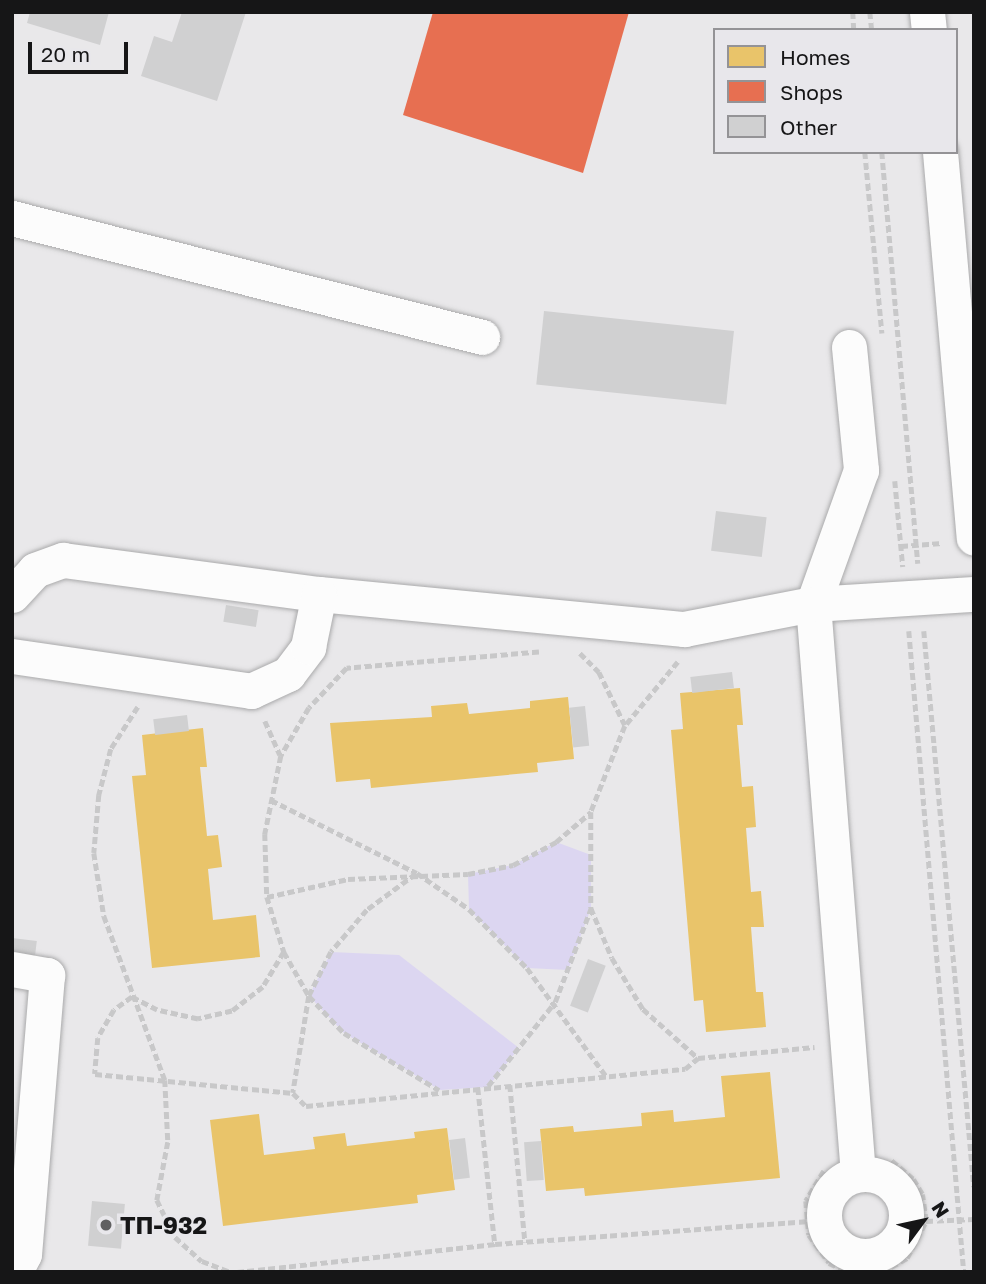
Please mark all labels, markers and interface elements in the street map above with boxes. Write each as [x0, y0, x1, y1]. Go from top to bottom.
scale bar [32, 28, 131, 72]
legend [713, 28, 958, 154]
text: 20 m [41, 41, 90, 67]
text: Homes [780, 44, 850, 70]
text: Shops [780, 79, 843, 105]
text: Other [780, 114, 837, 140]
north arrow [888, 1186, 958, 1256]
text: N [927, 1197, 955, 1222]
place label: ТП-932 [120, 1211, 207, 1239]
marker: ТП-932 [98, 1217, 114, 1233]

